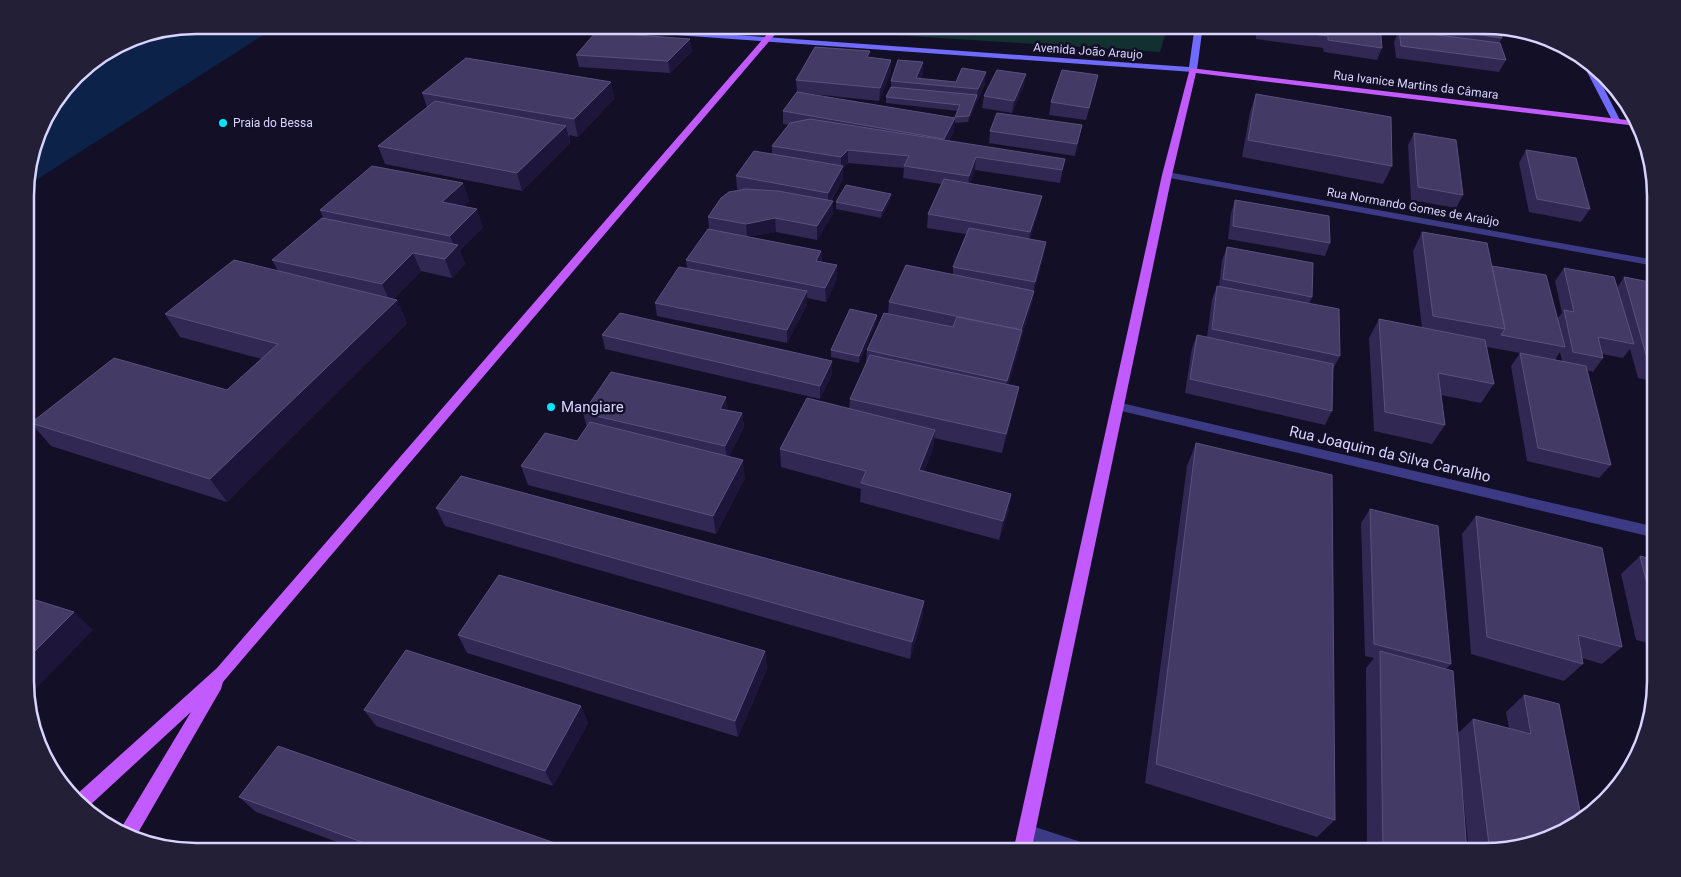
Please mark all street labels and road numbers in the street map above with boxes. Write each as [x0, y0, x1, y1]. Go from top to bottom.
street label: Avenida João Araujo [1033, 40, 1143, 62]
street label: Rua Ivanice Martins da Câmara [1333, 68, 1499, 102]
street label: Rua Normando Gomes de Araújo [1326, 185, 1501, 229]
street label: Rua Joaquim da Silva Carvalho [1288, 422, 1492, 486]

